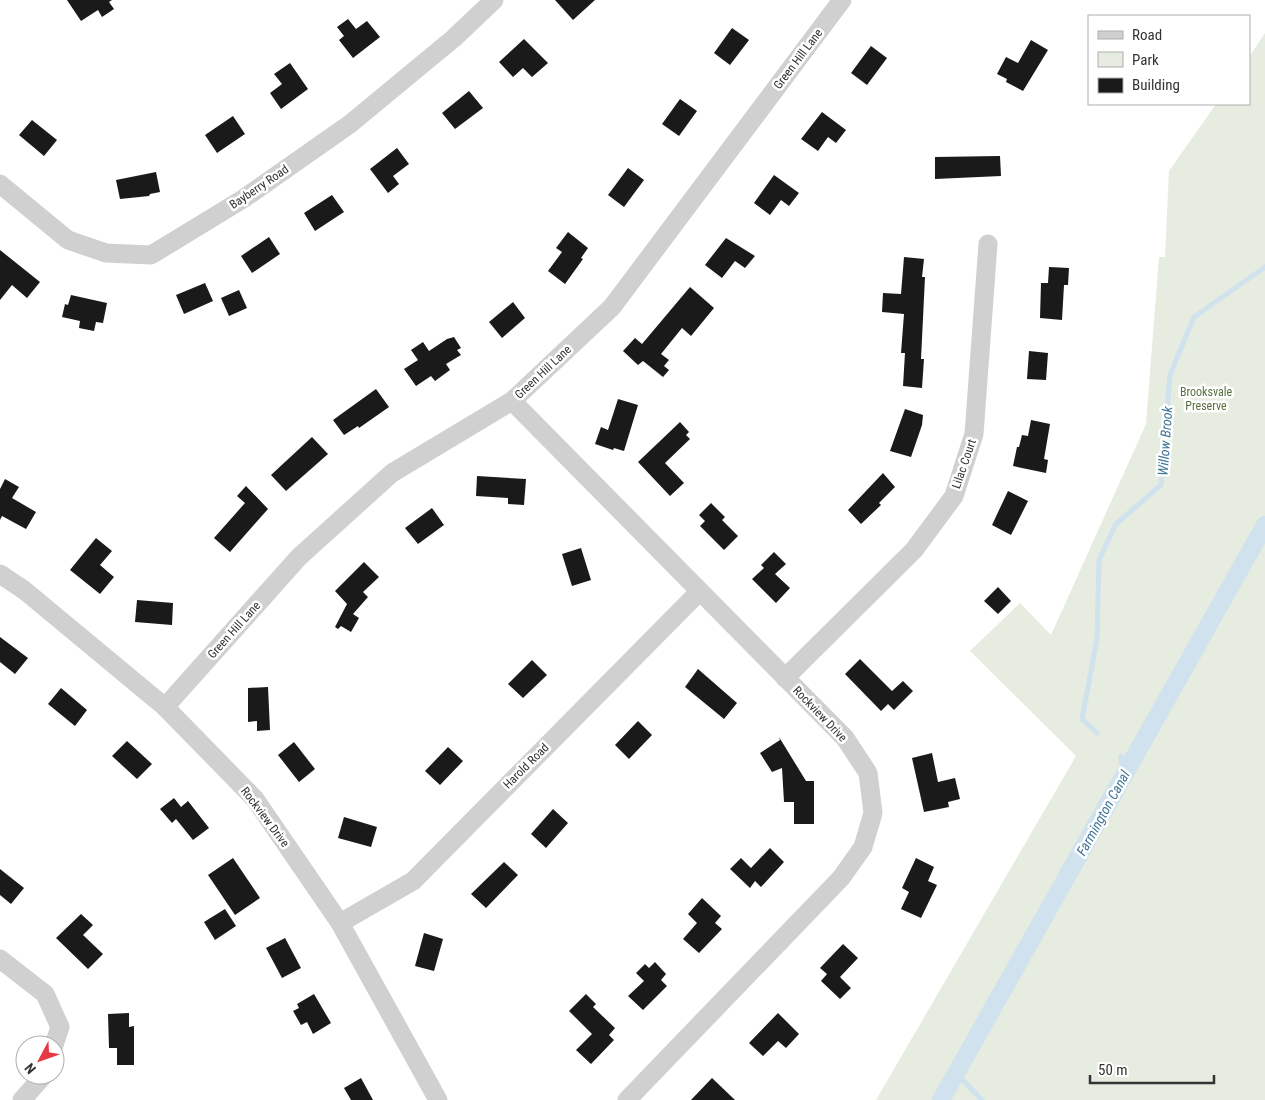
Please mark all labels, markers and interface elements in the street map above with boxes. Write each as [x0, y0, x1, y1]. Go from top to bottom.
legend [1088, 15, 1250, 105]
street label: Green Hill Lane [771, 26, 825, 92]
text: Road [1132, 26, 1162, 44]
text: Park [1132, 51, 1159, 69]
text: Building [1132, 76, 1180, 94]
street label: Bayberry Road [227, 162, 291, 212]
street label: Green Hill Lane [512, 342, 574, 402]
park label: Brooksvale Preserve [1180, 385, 1232, 413]
water label: Willow Brook [1155, 405, 1175, 476]
street label: Lilac Court [949, 437, 979, 491]
street label: Green Hill Lane [205, 598, 263, 661]
street label: Rockview Drive [790, 683, 850, 745]
street label: Harold Road [500, 740, 552, 792]
water label: Farmington Canal [1073, 767, 1133, 858]
street label: Rockview Drive [238, 784, 292, 850]
north arrow [15, 1035, 65, 1085]
scale bar [1090, 1052, 1214, 1084]
text: N [21, 1060, 39, 1077]
text: 50 m [1098, 1061, 1128, 1079]

